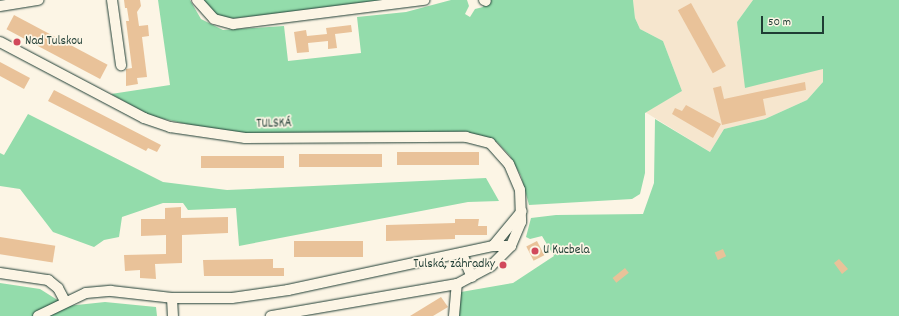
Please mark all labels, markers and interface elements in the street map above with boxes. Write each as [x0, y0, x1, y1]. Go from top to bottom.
scale bar [763, 8, 826, 34]
text: 50 m [768, 14, 791, 31]
place label: Nad Tulskou [25, 34, 83, 50]
marker: Nad Tulskou [12, 37, 22, 47]
street label: TULSKÁ [256, 117, 292, 133]
place label: U Kucbela [543, 243, 590, 259]
marker: U Kucbela [530, 246, 540, 256]
place label: Tulská, záhradky [413, 257, 495, 273]
marker: Tulská, záhradky [498, 260, 508, 270]

